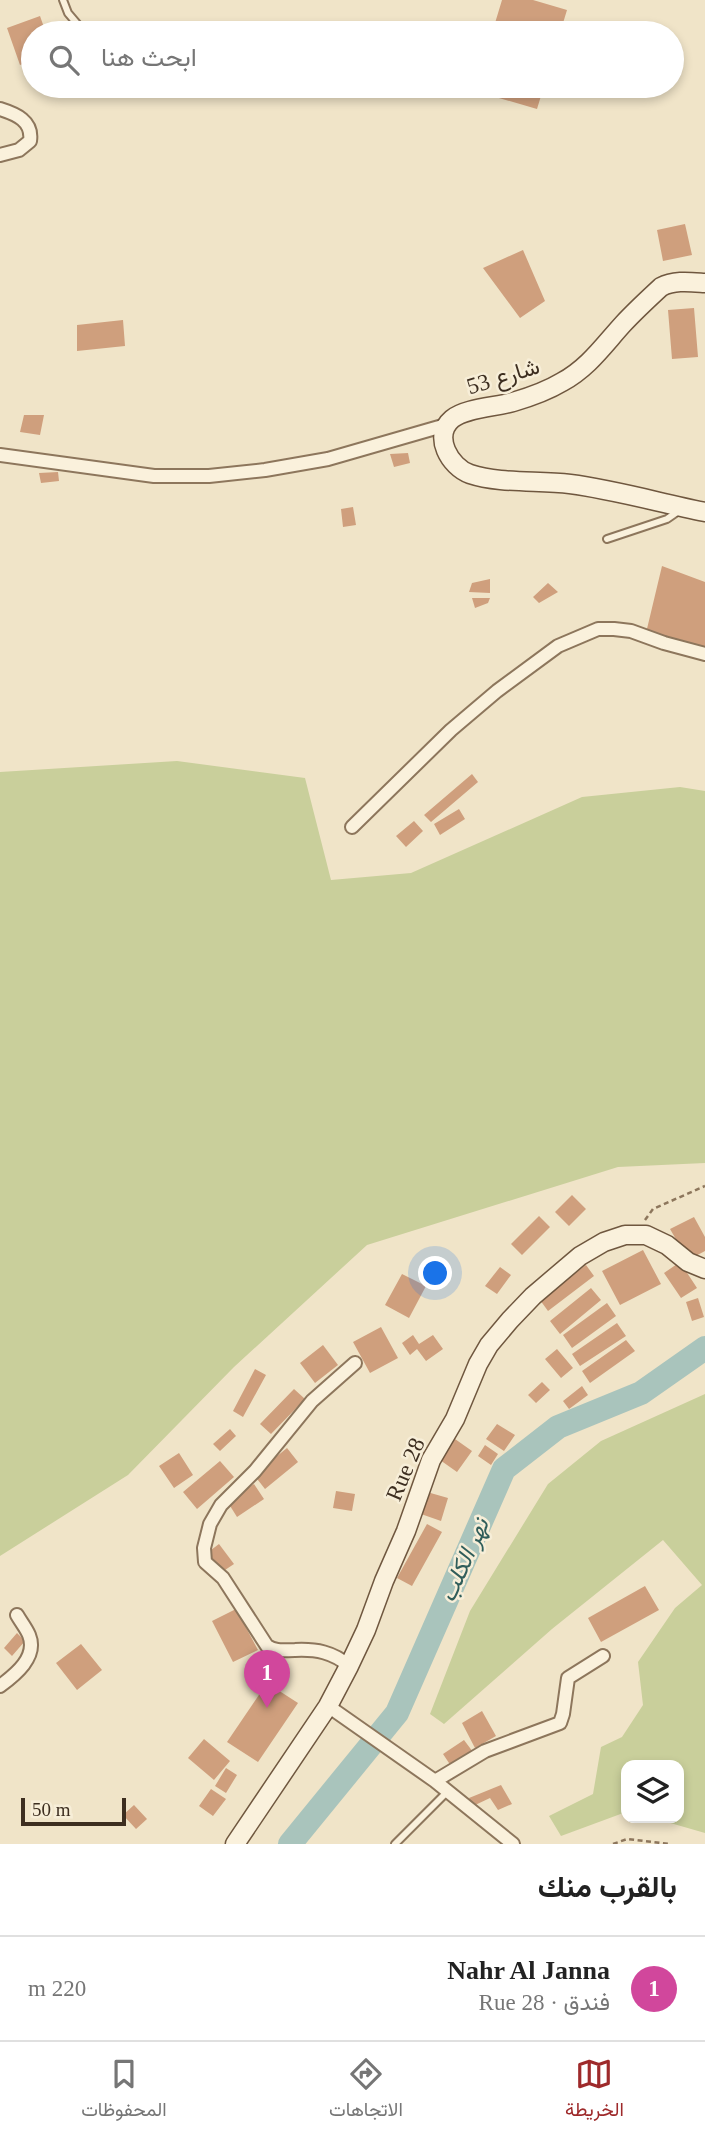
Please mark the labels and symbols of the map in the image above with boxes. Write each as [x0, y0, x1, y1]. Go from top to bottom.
street label: شارع 53 [464, 354, 544, 402]
your location [418, 1256, 452, 1290]
street label: Rue 28 [381, 1434, 430, 1504]
water label: نهر الكلب [434, 1513, 496, 1607]
pin: 1 [244, 1650, 290, 1708]
scale bar [21, 1795, 126, 1827]

